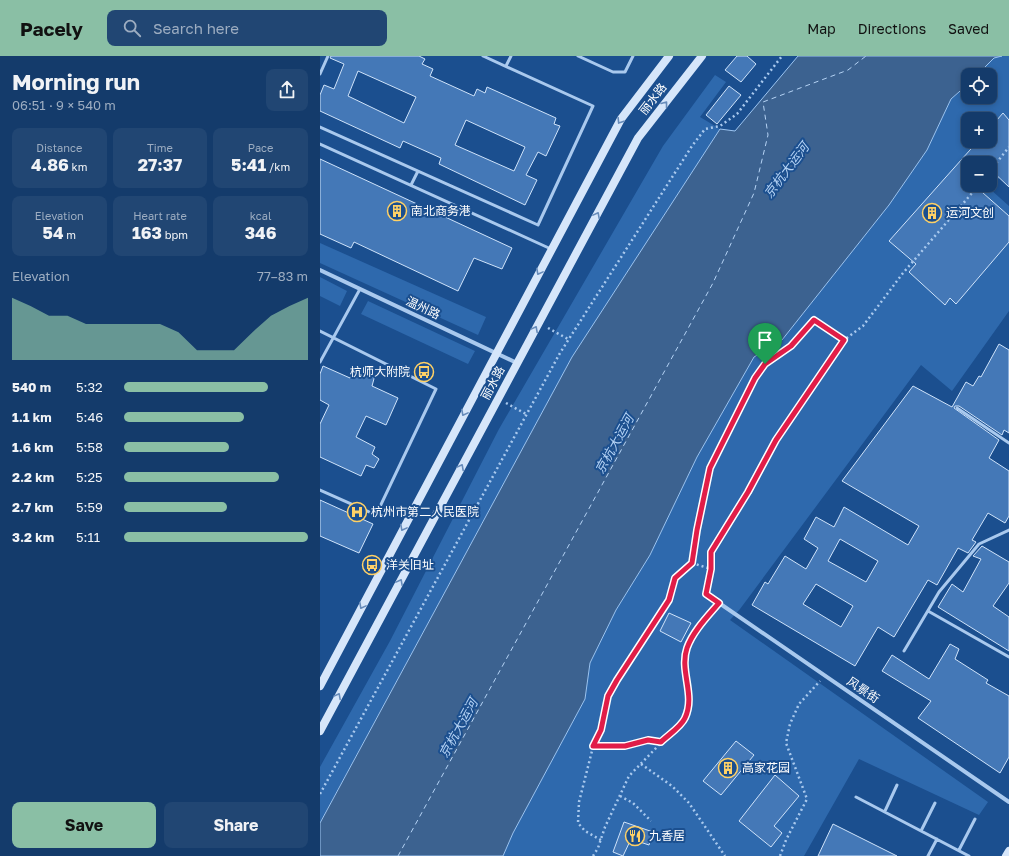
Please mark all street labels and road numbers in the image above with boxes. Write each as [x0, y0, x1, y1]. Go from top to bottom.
street label: 丽水路 [636, 80, 670, 117]
street label: 温州路 [404, 293, 443, 322]
street label: 丽水路 [477, 363, 508, 402]
street label: 风景街 [844, 673, 882, 706]

